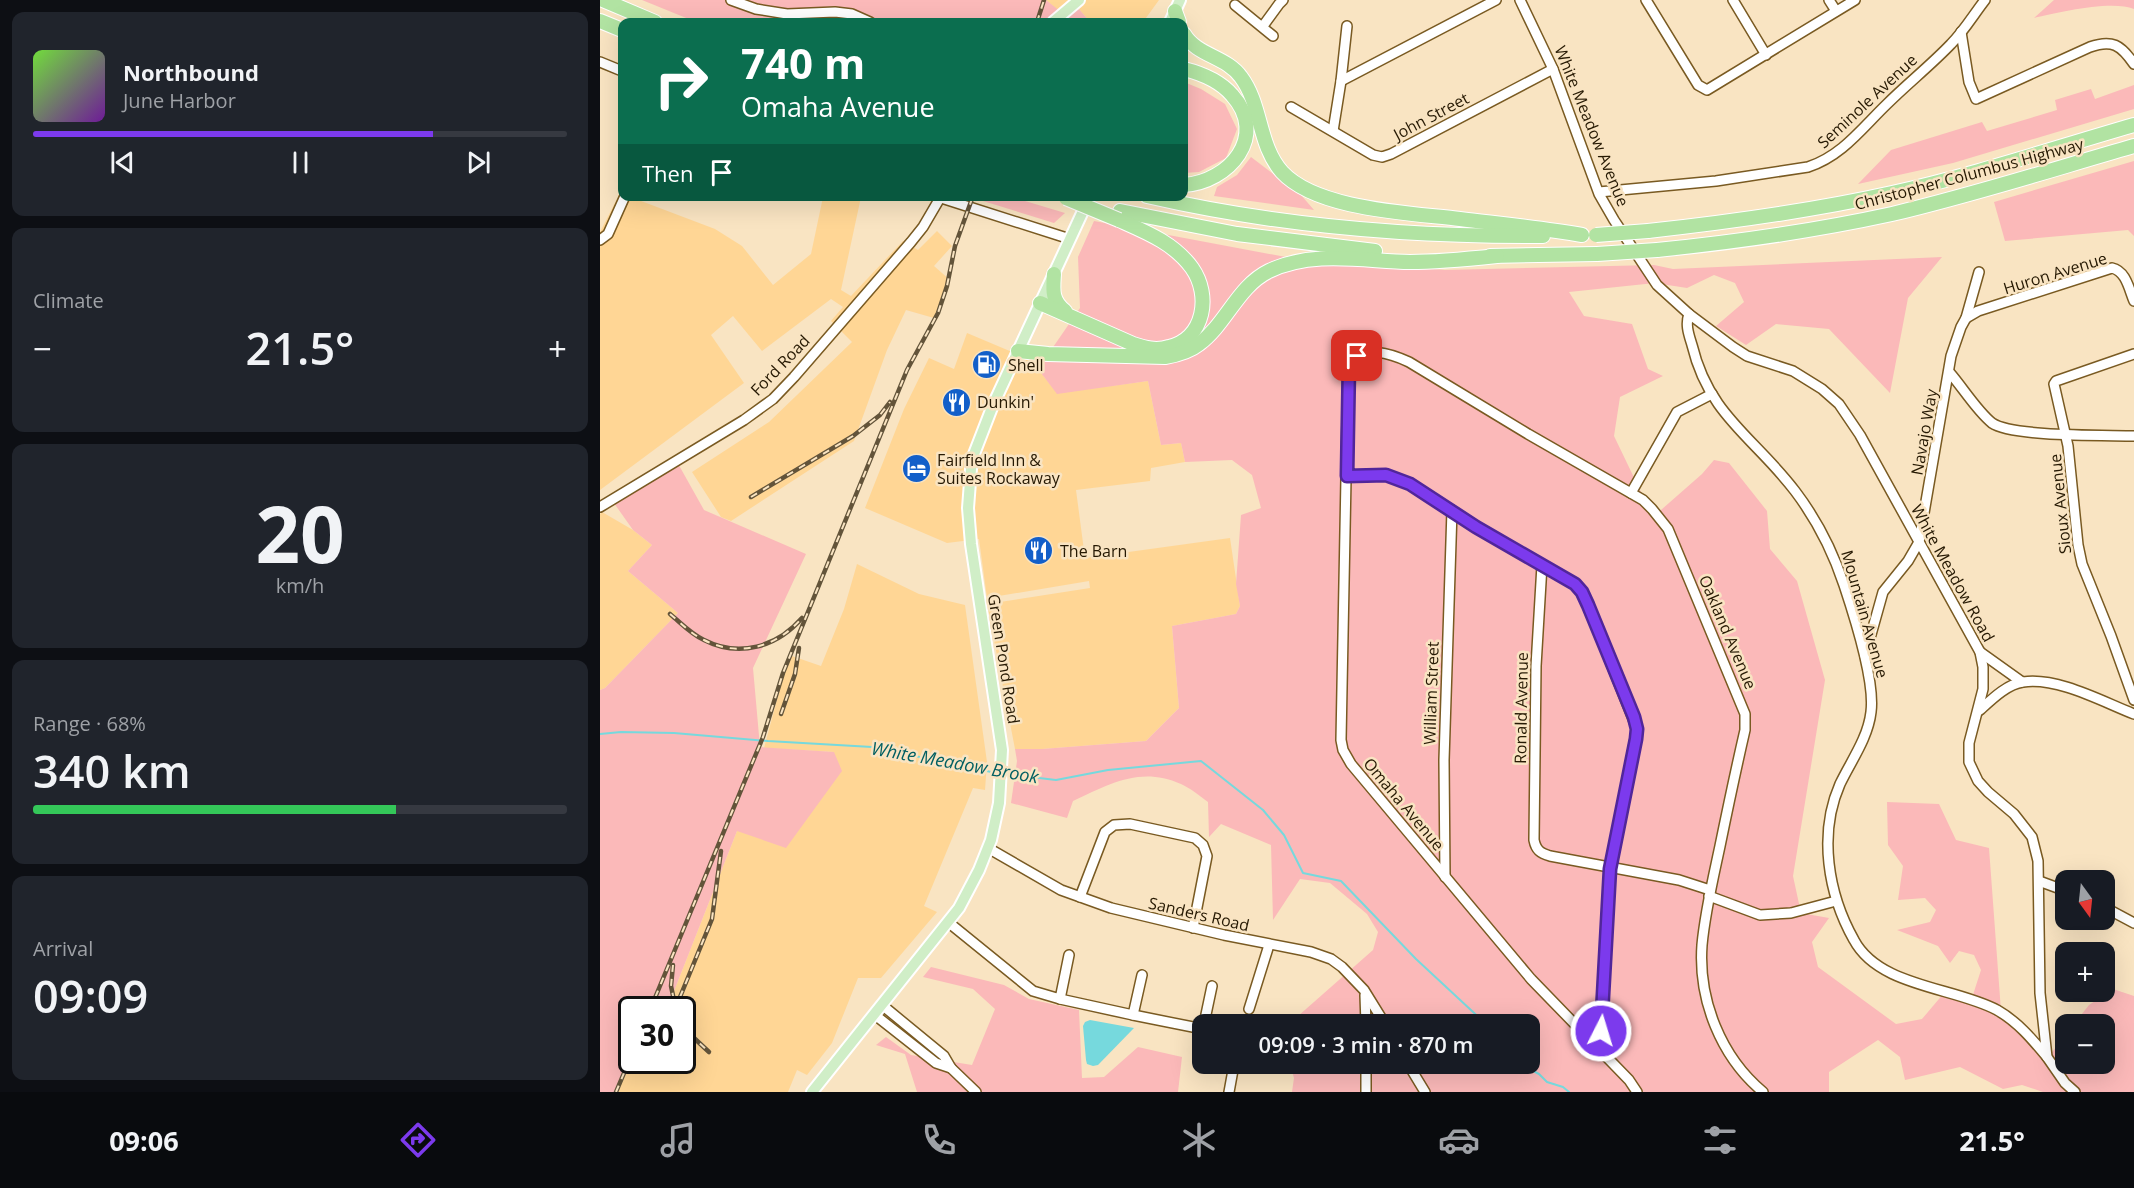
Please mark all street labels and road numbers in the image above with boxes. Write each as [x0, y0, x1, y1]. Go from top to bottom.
street label: White Meadow Avenue [1550, 42, 1634, 210]
street label: Seminole Avenue [1812, 49, 1922, 153]
street label: John Street [1388, 87, 1473, 146]
street label: Christopher Columbus Highway [1852, 133, 2087, 215]
street label: Huron Avenue [2000, 247, 2110, 299]
street label: Ford Road [746, 330, 814, 400]
street label: Navajo Way [1906, 386, 1943, 477]
street label: Sioux Avenue [2044, 453, 2076, 555]
street label: White Meadow Road [1906, 500, 2000, 646]
street label: Mountain Avenue [1836, 548, 1894, 680]
street label: Oakland Avenue [1694, 571, 1762, 693]
street label: Green Pond Road [983, 592, 1025, 726]
street label: William Street [1418, 641, 1444, 745]
street label: Ronald Avenue [1509, 652, 1533, 764]
street label: Omaha Avenue [1359, 753, 1449, 855]
street label: Sanders Road [1146, 892, 1252, 936]

